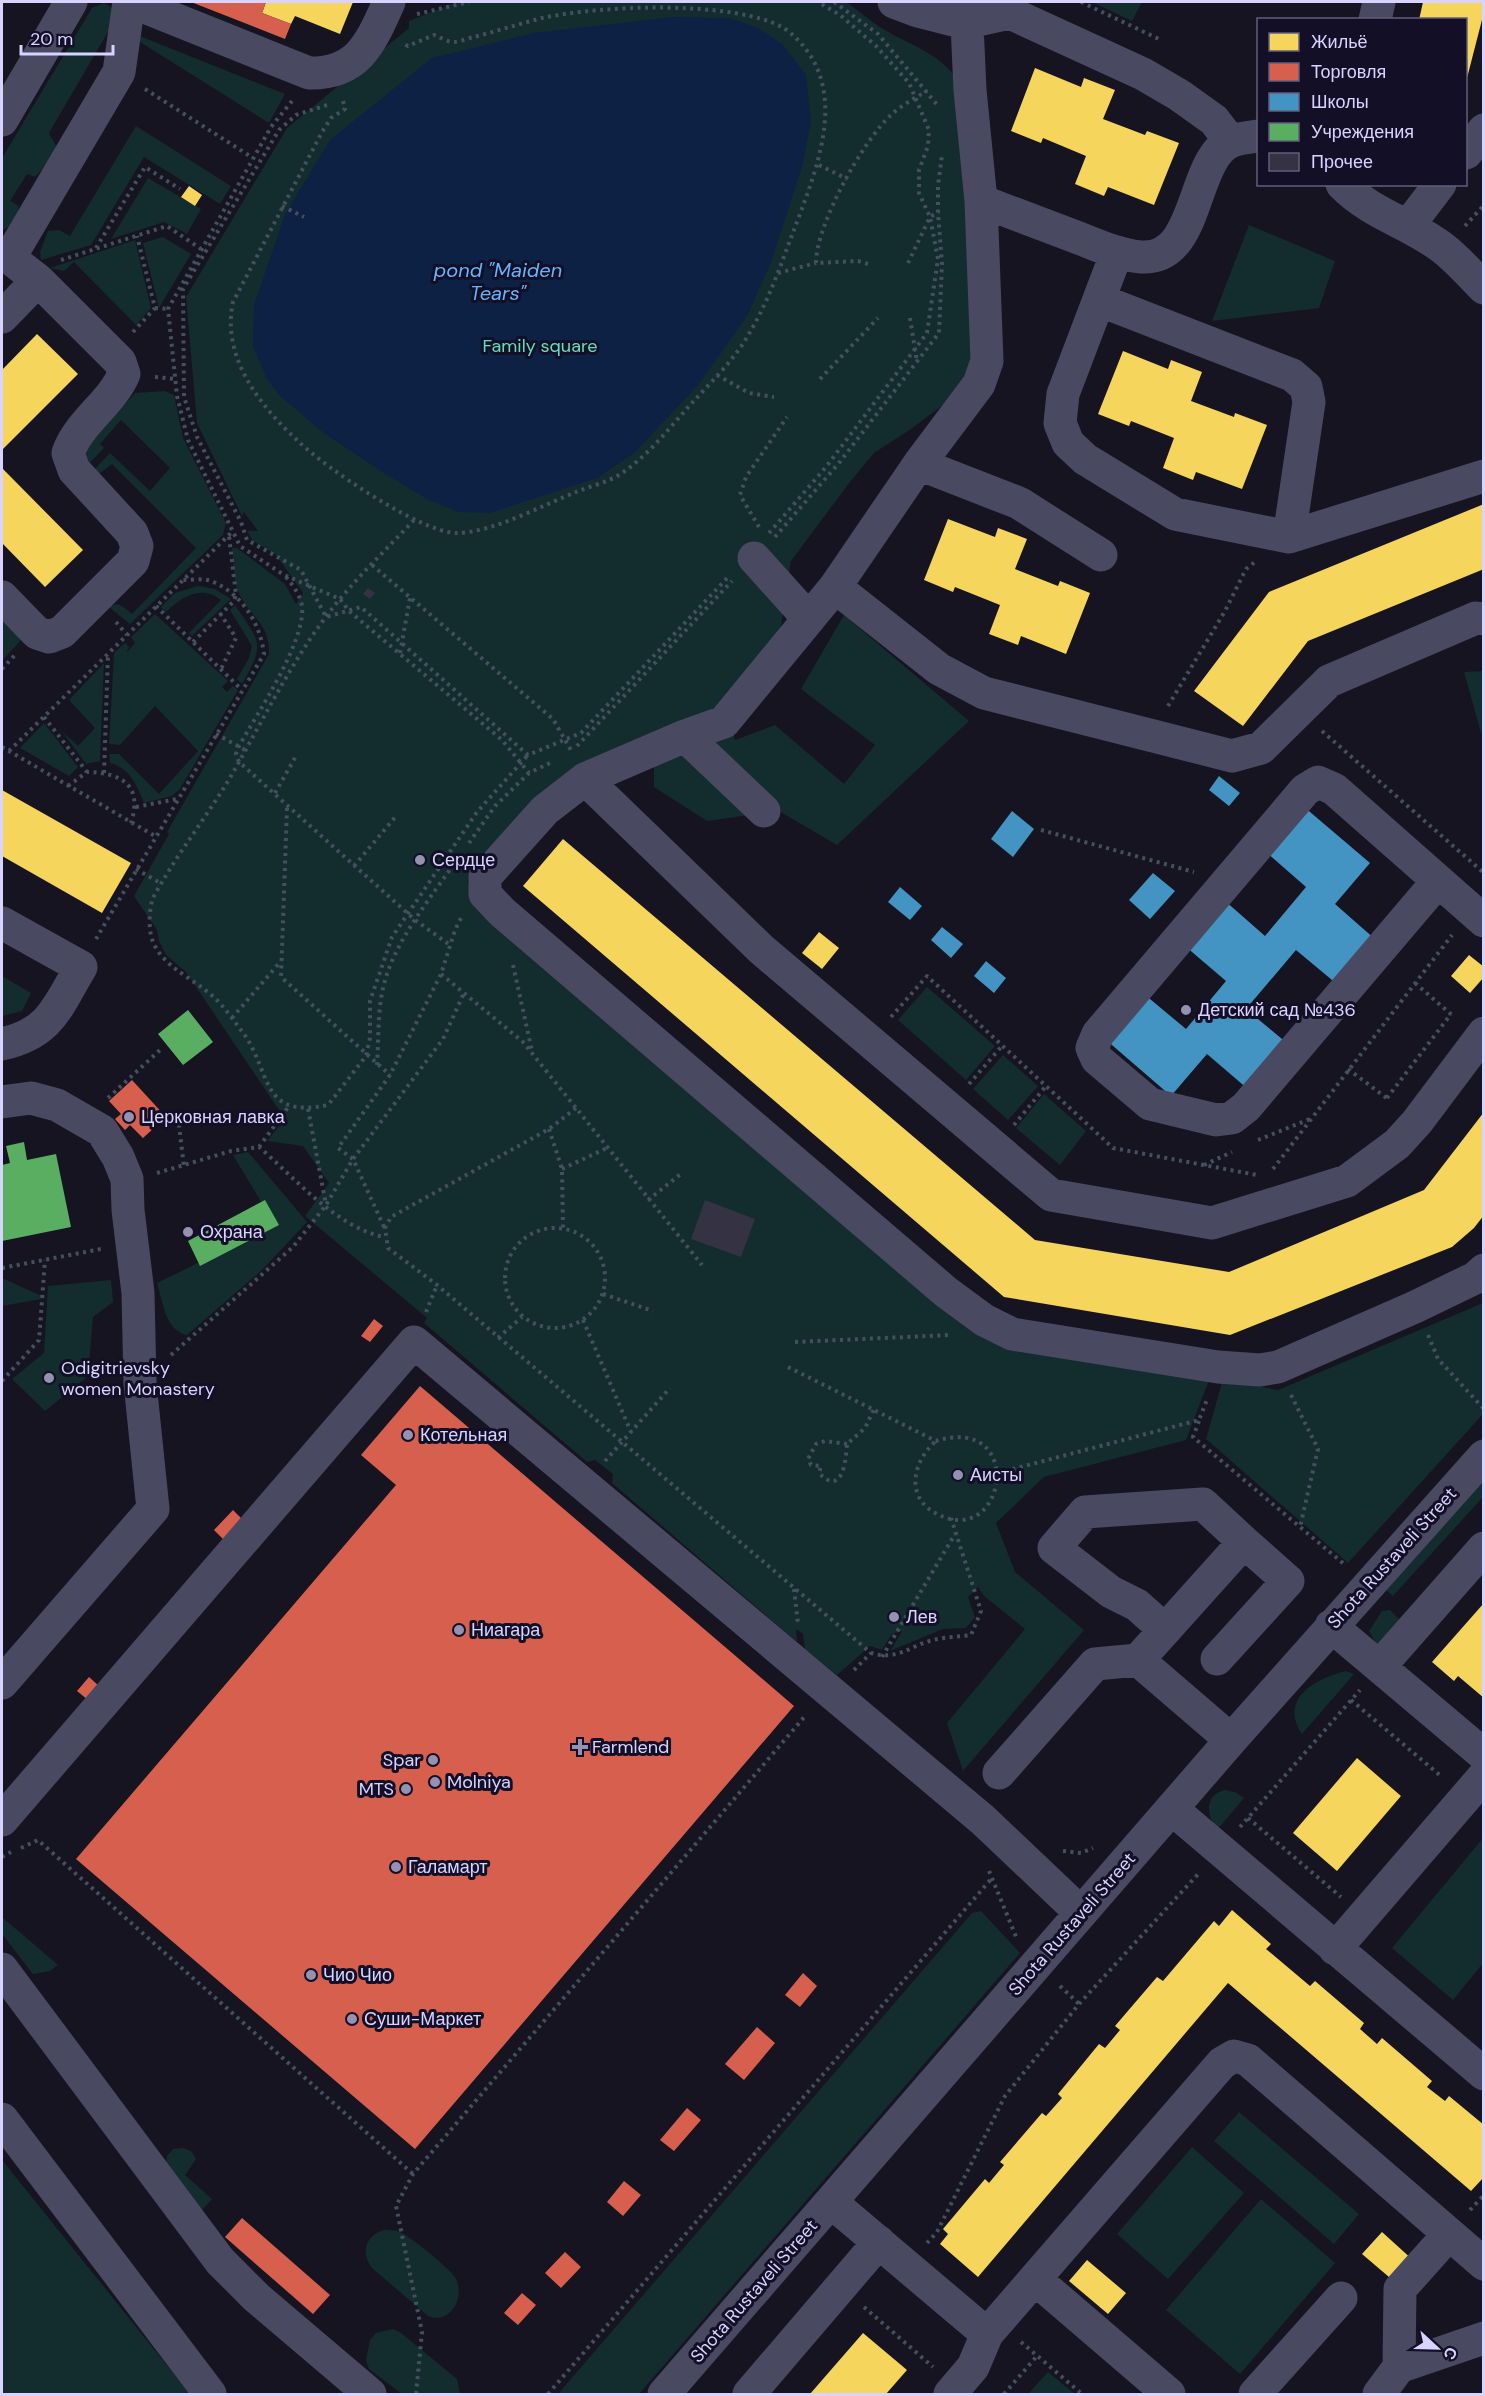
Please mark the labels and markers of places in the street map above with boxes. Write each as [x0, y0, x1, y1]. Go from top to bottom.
place label: Сердце [432, 848, 495, 872]
marker: Сердце [413, 853, 427, 867]
place label: Детский сад №436 [1198, 998, 1356, 1022]
marker: Детский сад №436 [1179, 1003, 1193, 1017]
place label: Церковная лавка [141, 1105, 286, 1129]
marker: Церковная лавка [122, 1110, 136, 1124]
place label: Охрана [200, 1220, 264, 1244]
marker: Охрана [181, 1225, 195, 1239]
place label: Odigitrievsky women Monastery [61, 1356, 215, 1401]
marker: Odigitrievsky women Monastery [42, 1371, 56, 1385]
place label: Котельная [420, 1423, 507, 1447]
marker: Котельная [401, 1428, 415, 1442]
place label: Аисты [970, 1463, 1022, 1487]
marker: Аисты [951, 1468, 965, 1482]
place label: Лев [906, 1605, 937, 1629]
marker: Лев [887, 1610, 901, 1624]
place label: Ниагара [471, 1618, 541, 1642]
marker: Ниагара [452, 1623, 466, 1637]
place label: Farmlend [592, 1735, 669, 1759]
marker: Farmlend [573, 1740, 587, 1754]
place label: Spar [383, 1748, 421, 1772]
marker: Spar [426, 1753, 440, 1767]
place label: Molniya [447, 1770, 511, 1794]
marker: Molniya [428, 1775, 442, 1789]
place label: MTS [359, 1777, 394, 1801]
marker: MTS [399, 1782, 413, 1796]
place label: Галамарт [408, 1855, 488, 1879]
marker: Галамарт [389, 1860, 403, 1874]
place label: Чио Чио [323, 1963, 392, 1987]
marker: Чио Чио [304, 1968, 318, 1982]
place label: Суши-Маркет [364, 2007, 481, 2031]
marker: Суши-Маркет [345, 2012, 359, 2026]

